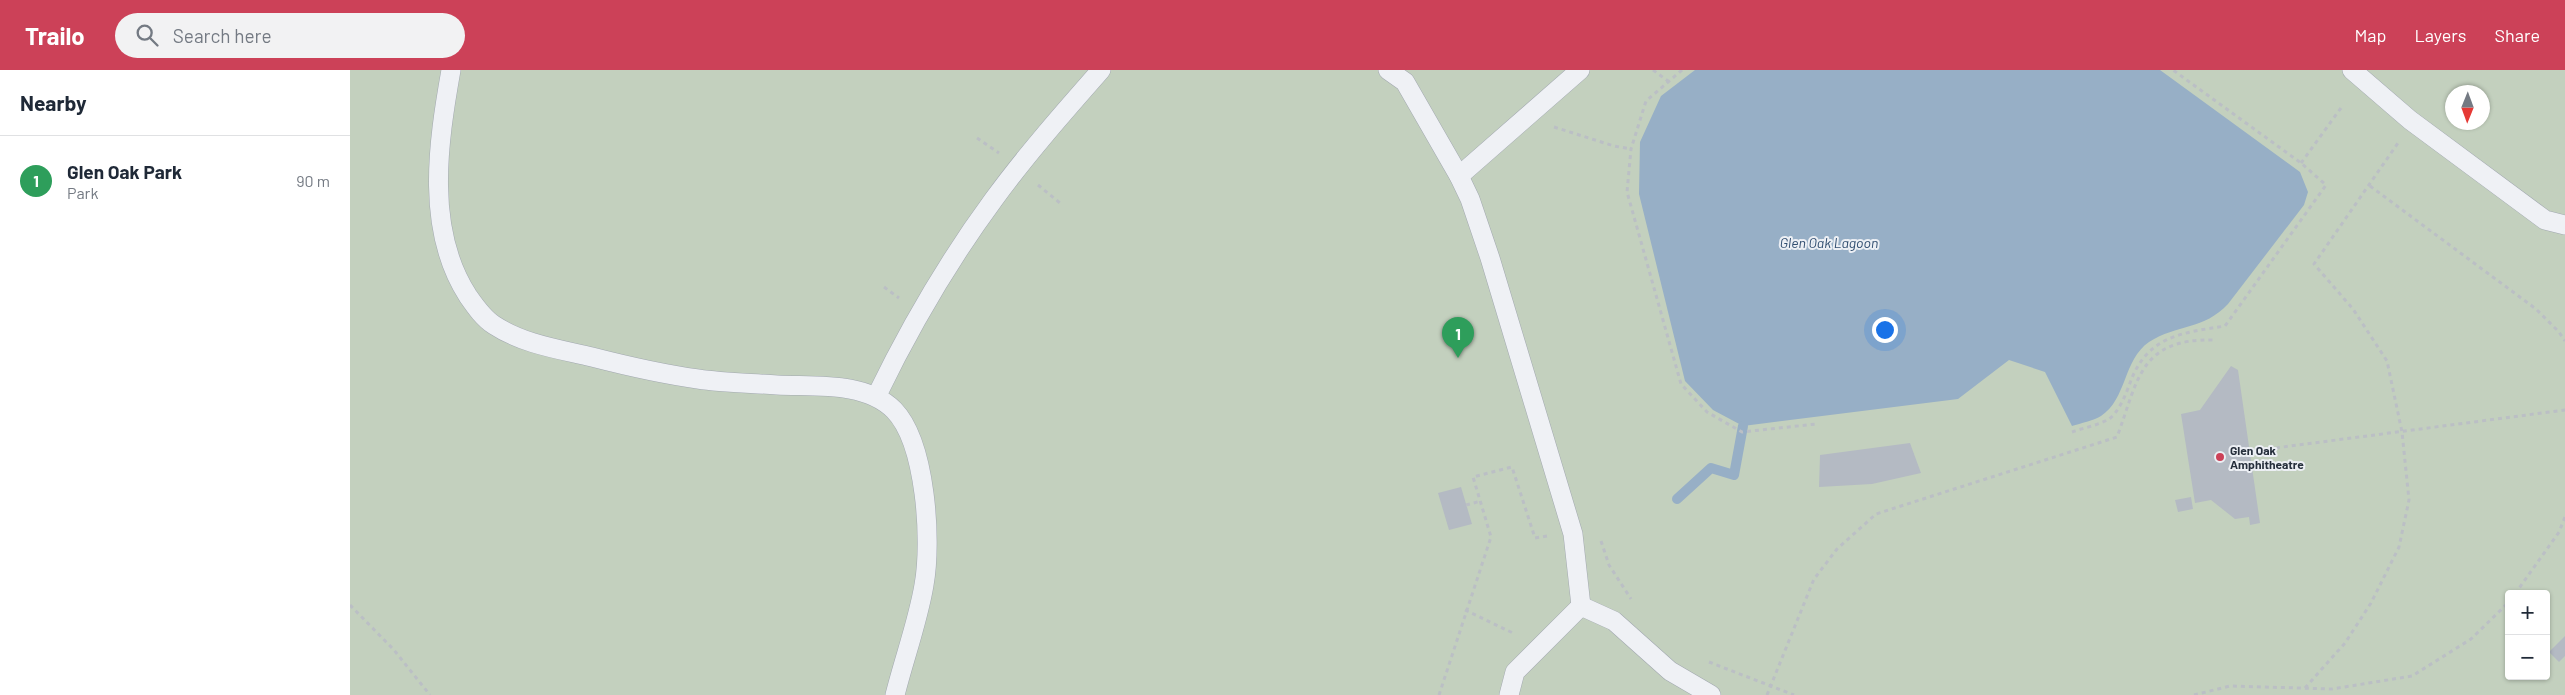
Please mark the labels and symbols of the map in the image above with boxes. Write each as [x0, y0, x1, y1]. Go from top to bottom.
north arrow [2445, 85, 2490, 130]
water label: Glen Oak Lagoon [1780, 234, 1878, 251]
pin: 1 [1442, 317, 1474, 358]
your location [1872, 317, 1898, 343]
place label: Glen Oak Amphitheatre [2230, 443, 2304, 471]
marker: Glen Oak Amphitheatre [2214, 451, 2226, 463]

